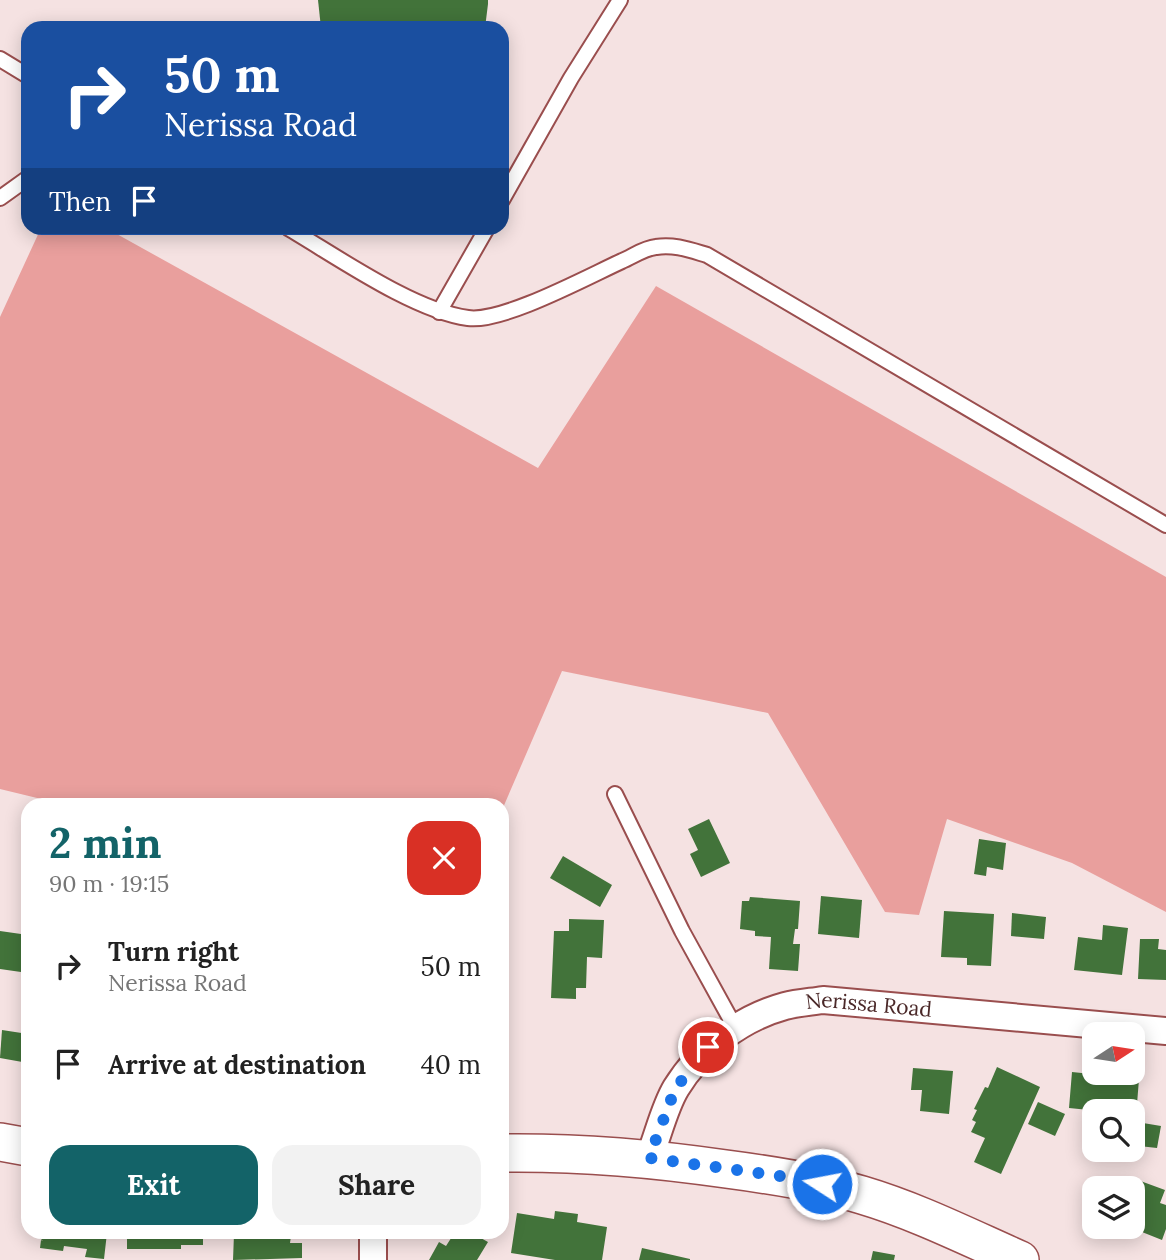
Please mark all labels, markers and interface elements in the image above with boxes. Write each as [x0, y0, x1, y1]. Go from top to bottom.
text: 50 m [164, 43, 280, 105]
icon: right [49, 49, 140, 140]
text: Nerissa Road [164, 104, 357, 145]
icon: arrive [125, 182, 163, 220]
text: Then [49, 185, 111, 218]
text: 2 min [49, 816, 162, 870]
button: close [407, 821, 481, 895]
text: 90 m · 19:15 [49, 869, 169, 898]
text: Turn right [108, 935, 239, 968]
icon: right [49, 947, 87, 985]
text: 50 m [421, 950, 481, 983]
text: Nerissa Road [108, 968, 247, 997]
street label: Nerissa Road [804, 986, 933, 1023]
pin [678, 1017, 738, 1077]
north arrow [1082, 1022, 1144, 1085]
map controls [1082, 1022, 1145, 1239]
icon: arrive [689, 1028, 727, 1066]
icon: arrive [49, 1045, 87, 1083]
text: Arrive at destination [108, 1048, 366, 1081]
text: 40 m [421, 1048, 481, 1081]
button: search [1082, 1099, 1145, 1162]
button: Exit [49, 1145, 258, 1225]
button: Share [272, 1145, 481, 1225]
position arrow [785, 1147, 859, 1221]
button: layers [1082, 1176, 1145, 1239]

